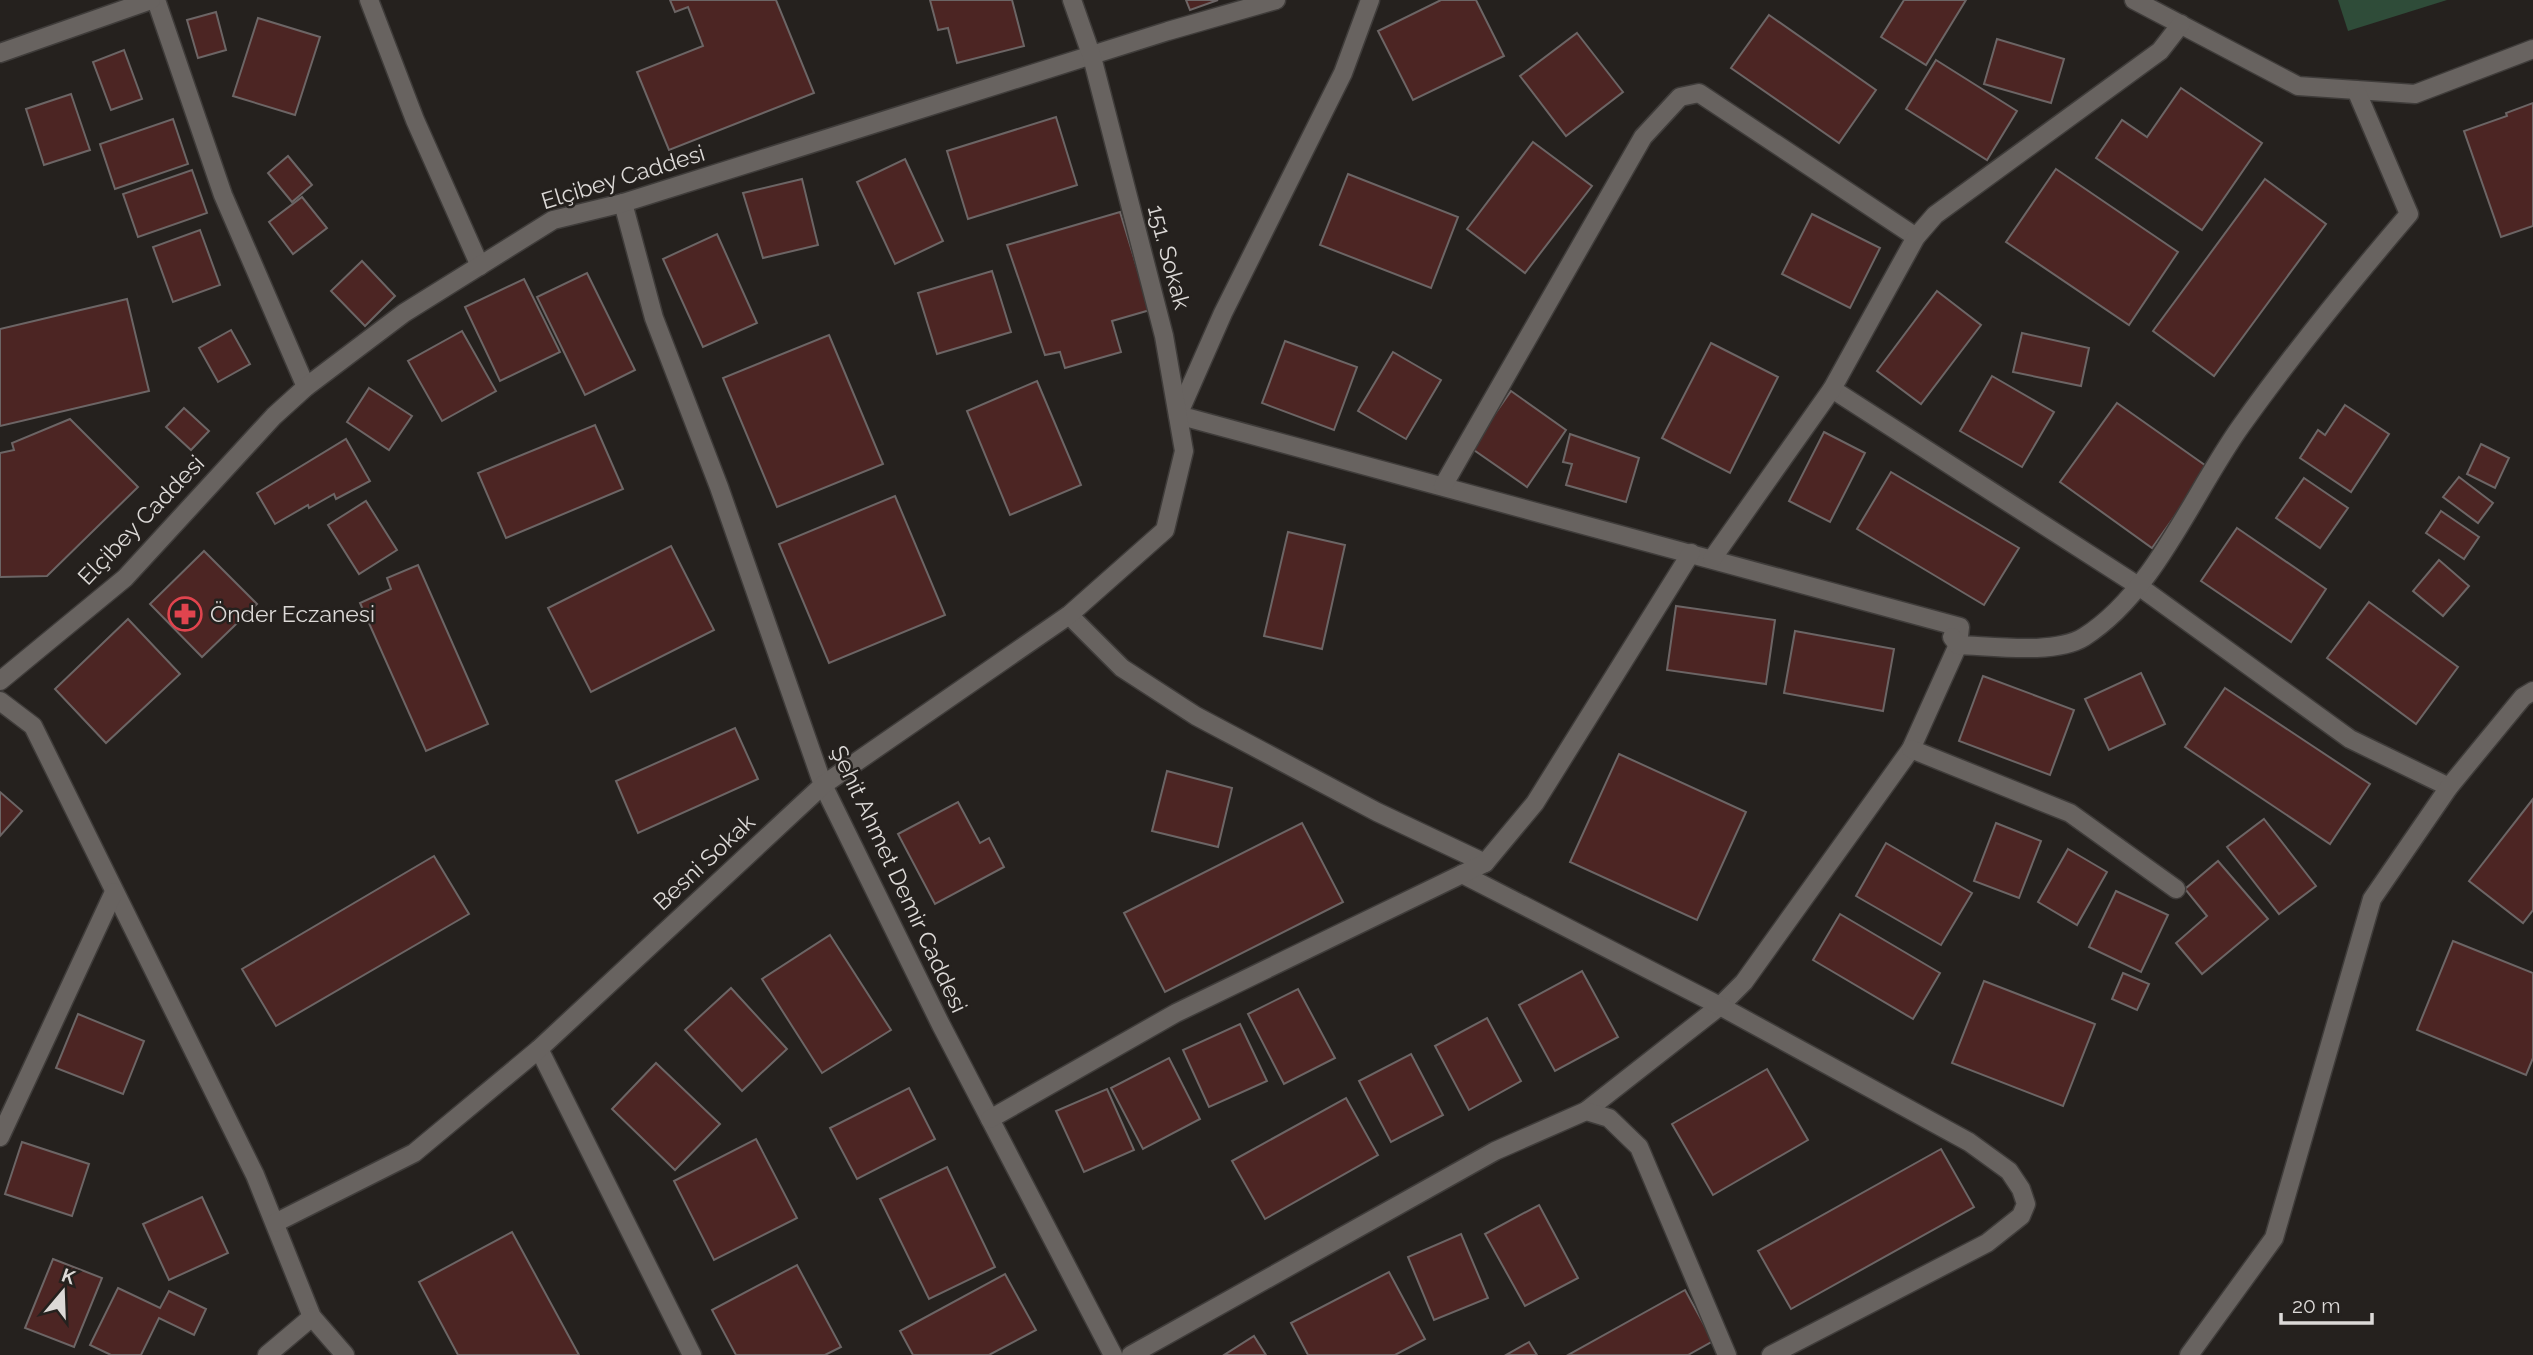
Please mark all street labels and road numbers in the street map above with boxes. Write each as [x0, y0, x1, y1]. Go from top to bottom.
street label: Elçibey Caddesi [538, 139, 708, 214]
street label: 151. Sokak [1143, 202, 1196, 312]
street label: Elçibey Caddesi [72, 449, 209, 590]
street label: Şehit Ahmet Demir Caddesi [826, 741, 973, 1017]
street label: Besni Sokak [647, 808, 760, 915]

